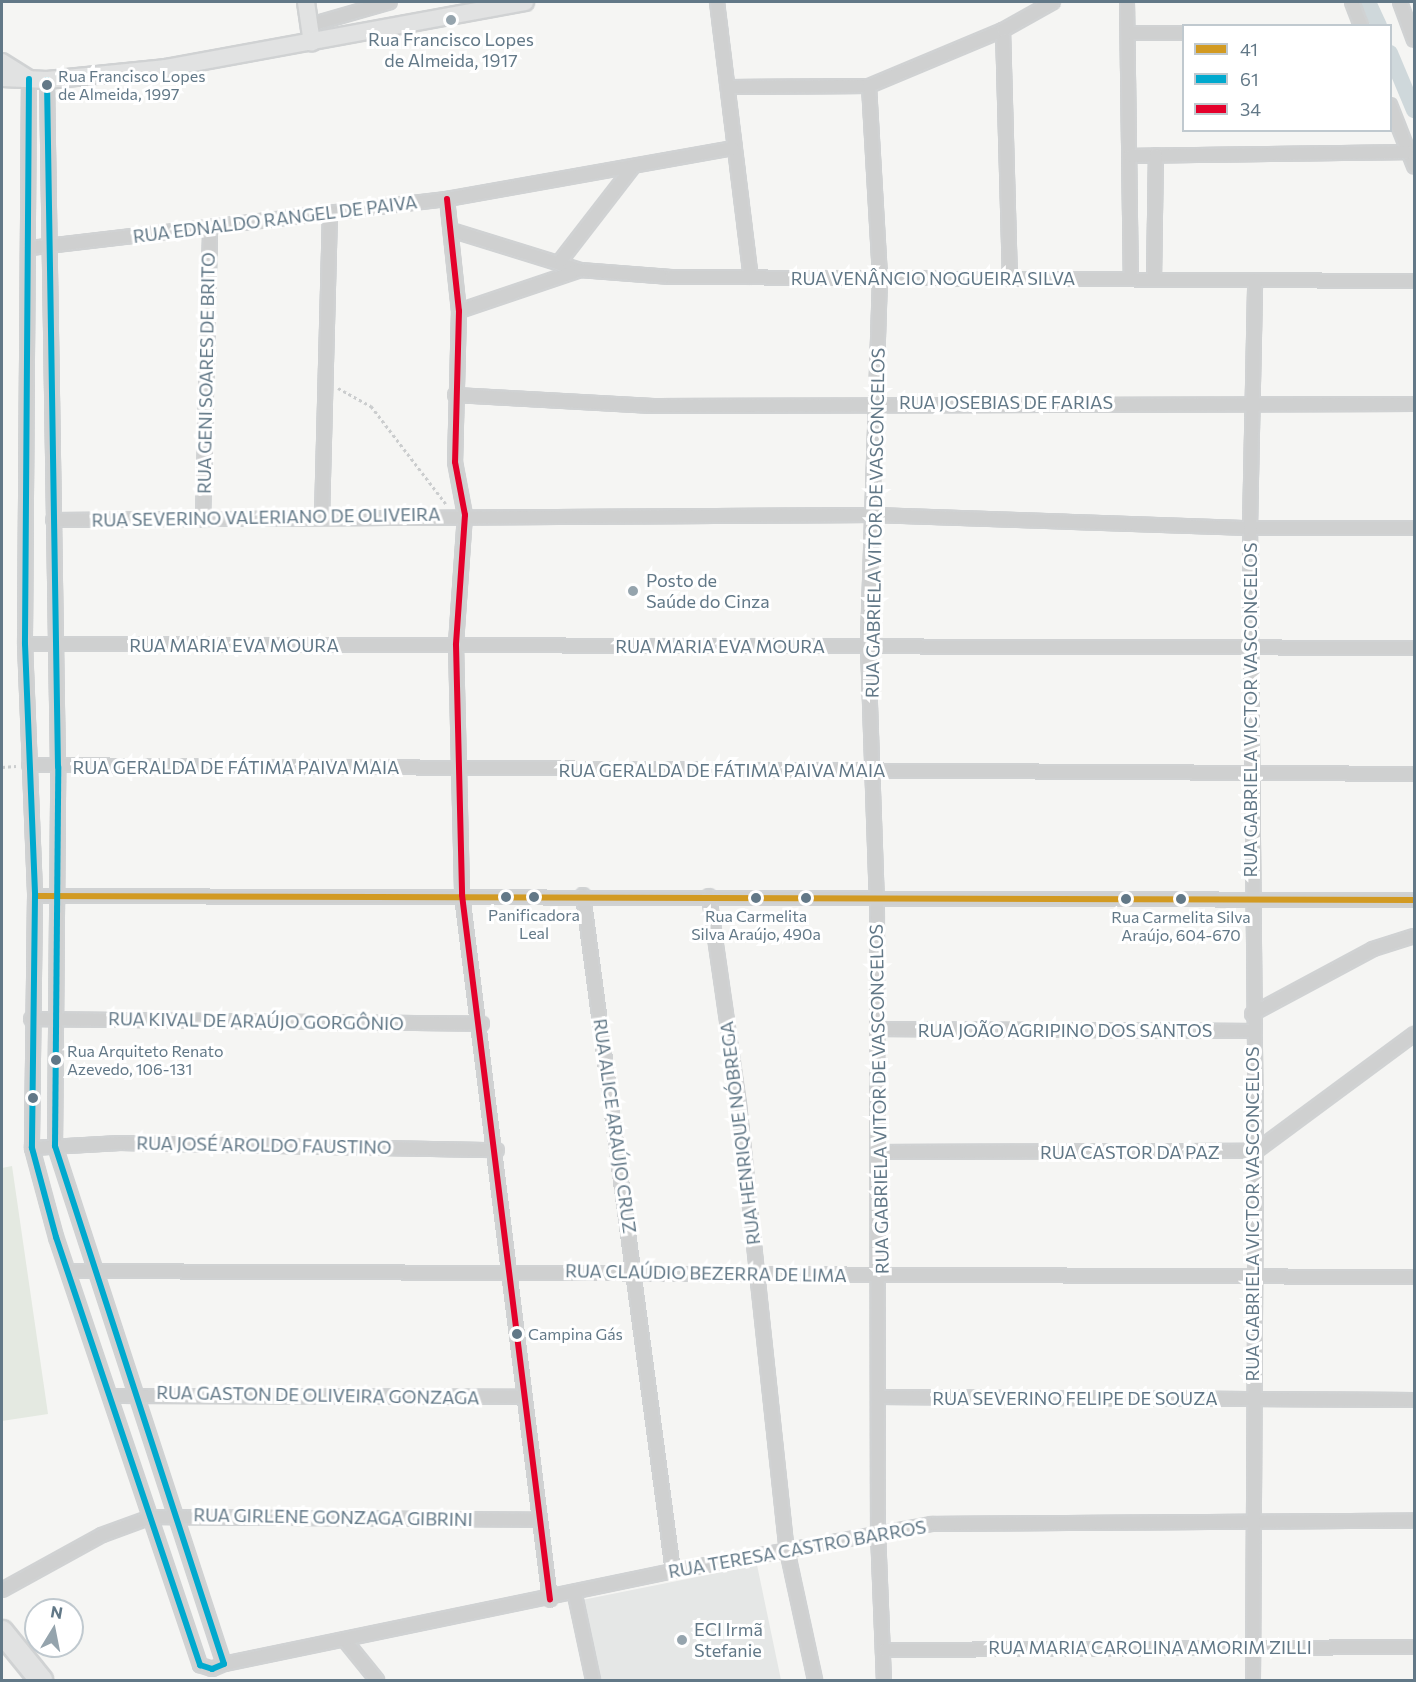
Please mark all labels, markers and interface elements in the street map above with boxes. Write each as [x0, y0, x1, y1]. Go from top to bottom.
marker: Rua Francisco Lopes de Almeida, 1917 [444, 13, 458, 27]
legend [1182, 24, 1392, 132]
place label: Rua Francisco Lopes de Almeida, 1917 [368, 29, 534, 72]
text: 41 [1240, 38, 1258, 60]
place label: Rua Francisco Lopes de Almeida, 1997 [58, 66, 205, 104]
text: 61 [1240, 68, 1259, 90]
marker: Rua Francisco Lopes de Almeida, 1997 [41, 79, 53, 91]
text: 34 [1240, 98, 1261, 120]
street label: RUA EDNALDO RANGEL DE PAIVA [132, 191, 418, 247]
street label: RUA GENI SOARES DE BRITO [193, 252, 219, 494]
street label: RUA VENÂNCIO NOGUEIRA SILVA [791, 267, 1075, 289]
street label: RUA GABRIELA VITOR DE VASCONCELOS [861, 348, 889, 698]
street label: RUA JOSEBIAS DE FARIAS [899, 391, 1113, 413]
street label: RUA SEVERINO VALERIANO DE OLIVEIRA [91, 503, 441, 531]
street label: RUA GABRIELA VICTOR VASCONCELOS [1239, 542, 1261, 878]
place label: Posto de Saúde do Cinza [646, 570, 770, 612]
marker: Posto de Saúde do Cinza [624, 582, 642, 600]
street label: RUA MARIA EVA MOURA [129, 634, 339, 656]
street label: RUA MARIA EVA MOURA [615, 635, 825, 657]
street label: RUA GERALDA DE FÁTIMA PAIVA MAIA [73, 756, 399, 778]
street label: RUA GERALDA DE FÁTIMA PAIVA MAIA [559, 759, 885, 781]
unlabelled marker [500, 891, 512, 903]
marker: Panificadora Leal [528, 891, 540, 903]
marker: Rua Carmelita Silva Araújo, 490a [750, 892, 762, 904]
unlabelled marker [800, 892, 812, 904]
unlabelled marker [1120, 893, 1132, 905]
marker: Rua Carmelita Silva Araújo, 604-670 [1175, 893, 1187, 905]
place label: Panificadora Leal [488, 905, 580, 943]
place label: Rua Carmelita Silva Araújo, 490a [691, 906, 821, 944]
place label: Rua Carmelita Silva Araújo, 604-670 [1111, 907, 1251, 945]
street label: RUA GABRIELA VITOR DE VASCONCELOS [865, 924, 893, 1274]
street label: RUA KIVAL DE ARAÚJO GORGÔNIO [108, 1008, 404, 1034]
street label: RUA ALICE ARAÚJO CRUZ [589, 1017, 641, 1235]
street label: RUA JOÃO AGRIPINO DOS SANTOS [918, 1019, 1212, 1041]
street label: RUA HENRIQUE NÓBREGA [716, 1020, 764, 1246]
place label: Rua Arquiteto Renato Azevedo, 106-131 [67, 1041, 224, 1079]
street label: RUA GABRIELA VICTOR VASCONCELOS [1241, 1046, 1263, 1382]
marker: Rua Arquiteto Renato Azevedo, 106-131 [50, 1054, 62, 1066]
unlabelled marker [27, 1092, 39, 1104]
street label: RUA JOSÉ AROLDO FAUSTINO [136, 1132, 392, 1158]
street label: RUA CASTOR DA PAZ [1040, 1141, 1220, 1163]
street label: RUA CLAÚDIO BEZERRA DE LIMA [565, 1260, 847, 1286]
place label: Campina Gás [528, 1324, 623, 1344]
marker: Campina Gás [511, 1328, 523, 1340]
street label: RUA GASTON DE OLIVEIRA GONZAGA [156, 1381, 480, 1409]
street label: RUA SEVERINO FELIPE DE SOUZA [932, 1387, 1218, 1409]
street label: RUA GIRLENE GONZAGA GIBRINI [193, 1504, 473, 1530]
street label: RUA TERESA CASTRO BARROS [667, 1516, 927, 1582]
north arrow [24, 1598, 84, 1658]
text: N [49, 1601, 64, 1622]
place label: ECI Irmã Stefanie [694, 1619, 763, 1662]
marker: ECI Irmã Stefanie [675, 1633, 689, 1647]
street label: RUA MARIA CAROLINA AMORIM ZILLI [988, 1636, 1312, 1658]

